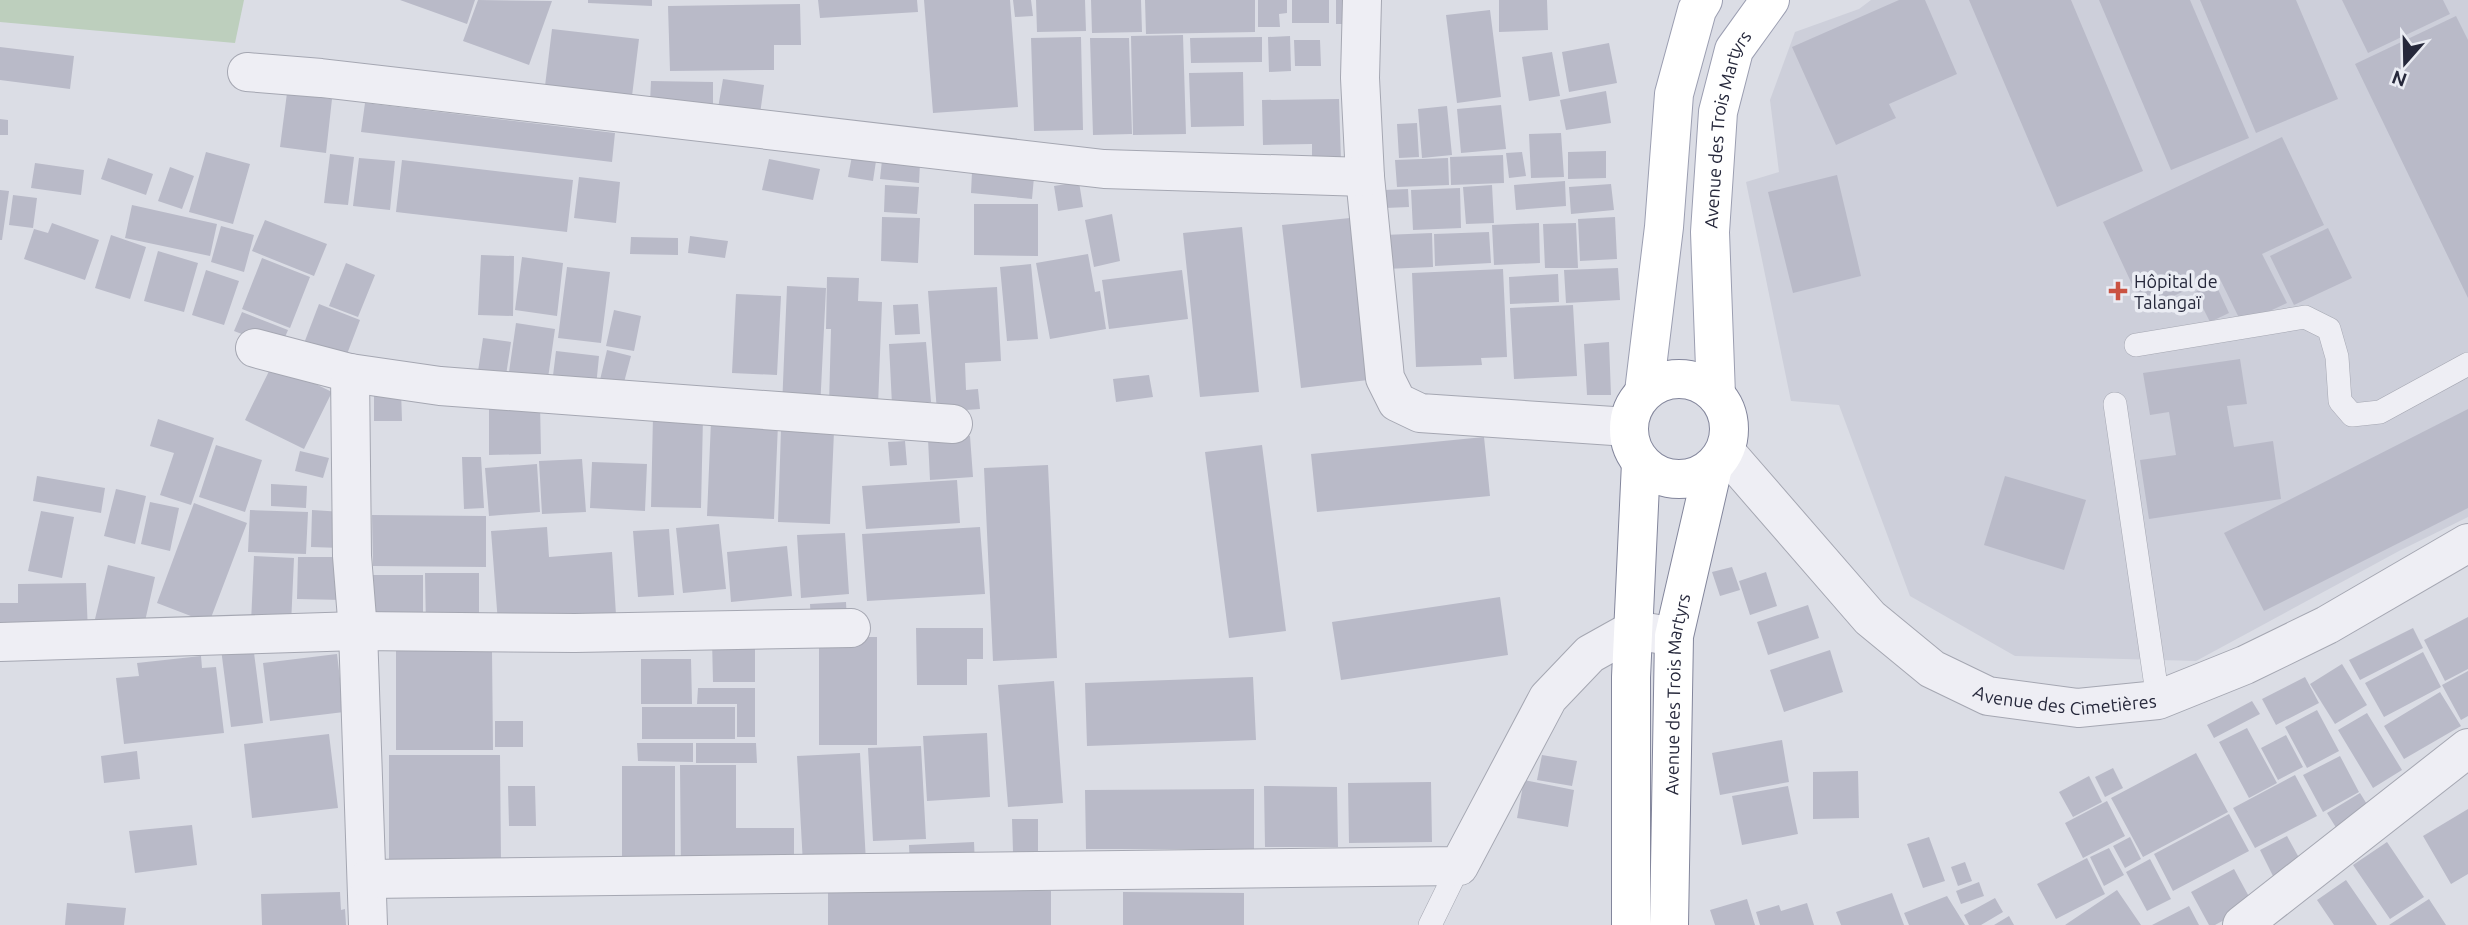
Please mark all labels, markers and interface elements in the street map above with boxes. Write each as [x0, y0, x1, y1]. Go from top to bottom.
street label: Avenue des Trois Martyrs [1700, 26, 1755, 229]
north arrow [2370, 28, 2440, 98]
text: N [2389, 66, 2410, 92]
place label: Hôpital de Talangaï [2134, 271, 2218, 312]
marker: Hôpital de Talangaï [2108, 281, 2128, 301]
street label: Avenue des Trois Martyrs [1661, 592, 1693, 795]
street label: Avenue des Cimetières [1970, 681, 2157, 718]

